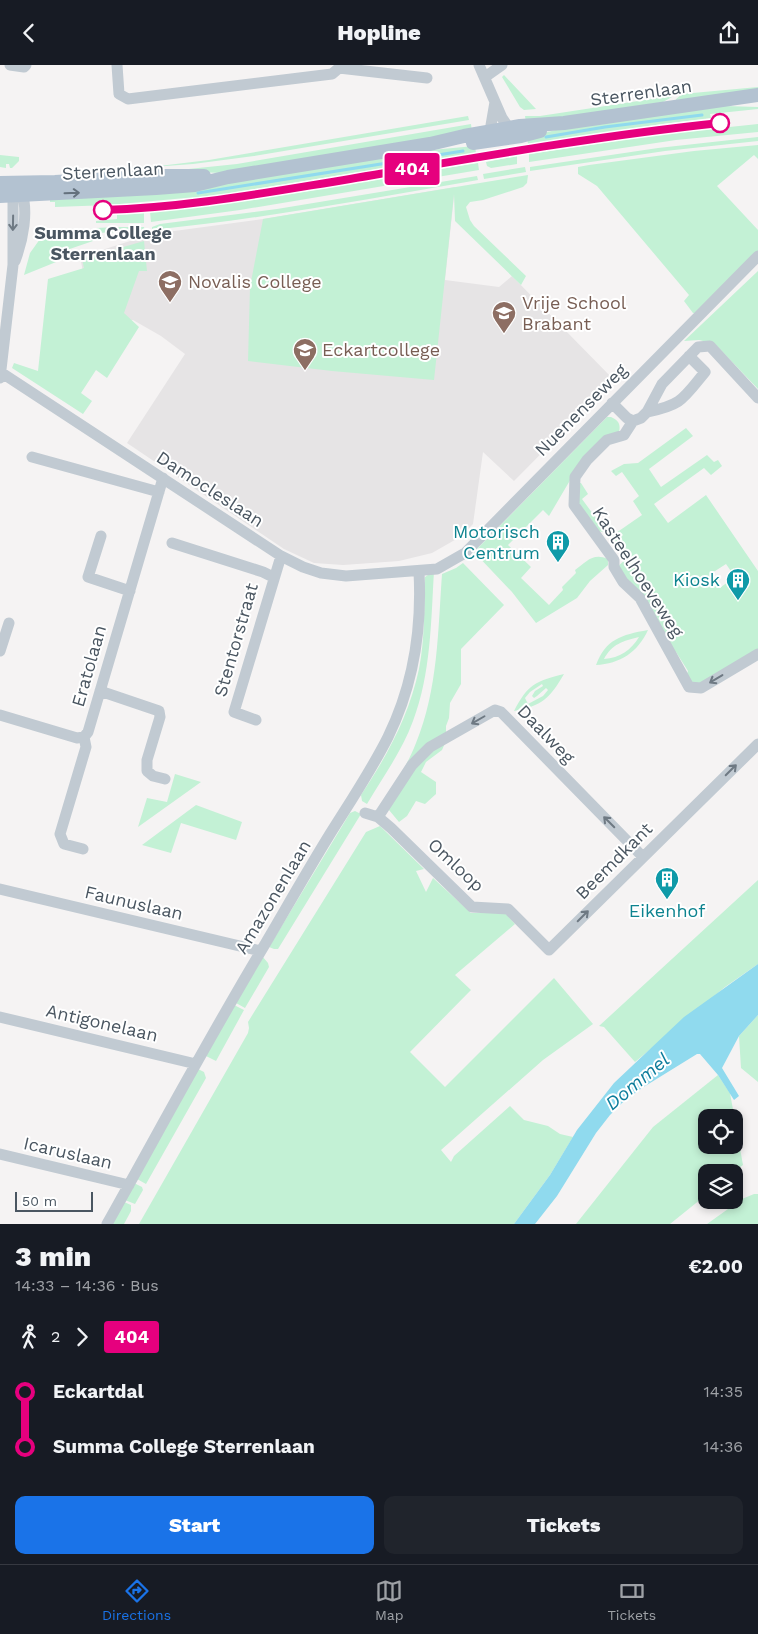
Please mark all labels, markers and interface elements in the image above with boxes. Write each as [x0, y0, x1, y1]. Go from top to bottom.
icon: back [15, 19, 43, 47]
icon: share [715, 19, 743, 47]
text: Hopline [337, 20, 421, 45]
street label: Sterrenlaan [589, 75, 693, 110]
unlabelled marker [710, 113, 730, 133]
line badge: 404 [383, 153, 441, 185]
street label: Sterrenlaan [61, 157, 165, 184]
text: 404 [395, 158, 429, 179]
one-way arrow [64, 188, 80, 198]
marker: Summa College Sterrenlaan [93, 200, 113, 220]
one-way arrow [8, 214, 18, 231]
place label: Summa College Sterrenlaan [34, 222, 172, 264]
school or university icon: Novalis College [157, 269, 183, 303]
place label: Novalis College [188, 271, 322, 292]
place label: Vrije School Brabant [522, 292, 627, 334]
school or university icon: Vrije School Brabant [491, 300, 517, 334]
school or university icon: Eckartcollege [292, 337, 318, 371]
place label: Eckartcollege [322, 339, 440, 360]
street label: Nuenenseweg [530, 359, 631, 460]
street label: Damocleslaan [153, 446, 268, 531]
street label: Kasteelhoeveweg [588, 503, 689, 641]
place label: Motorisch Centrum [453, 521, 540, 563]
building icon: Motorisch Centrum [545, 529, 571, 563]
building icon: Kiosk [725, 567, 751, 601]
place label: Kiosk [673, 569, 720, 590]
street label: Stentorstraat [209, 580, 262, 699]
street label: Eratolaan [67, 623, 110, 709]
one-way arrow [710, 675, 724, 685]
street label: Daalweg [513, 700, 580, 768]
one-way arrow [472, 715, 486, 725]
one-way arrow [725, 764, 737, 776]
one-way arrow [603, 816, 615, 828]
street label: Beemdkant [571, 818, 657, 903]
street label: Omloop [424, 833, 489, 896]
street label: Amazonenlaan [230, 836, 315, 958]
building icon: Eikenhof [654, 866, 680, 900]
street label: Faunuslaan [83, 881, 185, 924]
place label: Eikenhof [629, 900, 705, 921]
one-way arrow [577, 909, 589, 922]
street label: Antigonelaan [44, 999, 160, 1046]
water label: Dommel [601, 1048, 674, 1115]
map controls [698, 1109, 743, 1209]
button: locate [698, 1109, 743, 1154]
street label: Icaruslaan [22, 1132, 115, 1173]
button: layers [698, 1164, 743, 1209]
scale bar [15, 1189, 92, 1212]
text: 50 m [22, 1193, 57, 1209]
text: 3 min [15, 1240, 91, 1273]
text: €2.00 [689, 1255, 743, 1278]
text: 14:33 – 14:36 · Bus [15, 1276, 159, 1295]
icon: walk [15, 1323, 43, 1351]
icon: forward [68, 1323, 96, 1351]
text: 404 [114, 1326, 149, 1347]
text: 2 [51, 1327, 60, 1346]
text: Eckartdal [53, 1380, 144, 1403]
text: 14:35 [704, 1382, 743, 1401]
text: Summa College Sterrenlaan [53, 1435, 315, 1458]
text: 14:36 [703, 1437, 743, 1456]
button: Start [15, 1496, 374, 1554]
button: Tickets [384, 1496, 743, 1554]
tab: Directions [102, 1577, 171, 1623]
tab: Map [375, 1577, 404, 1623]
tab: Tickets [607, 1577, 656, 1623]

